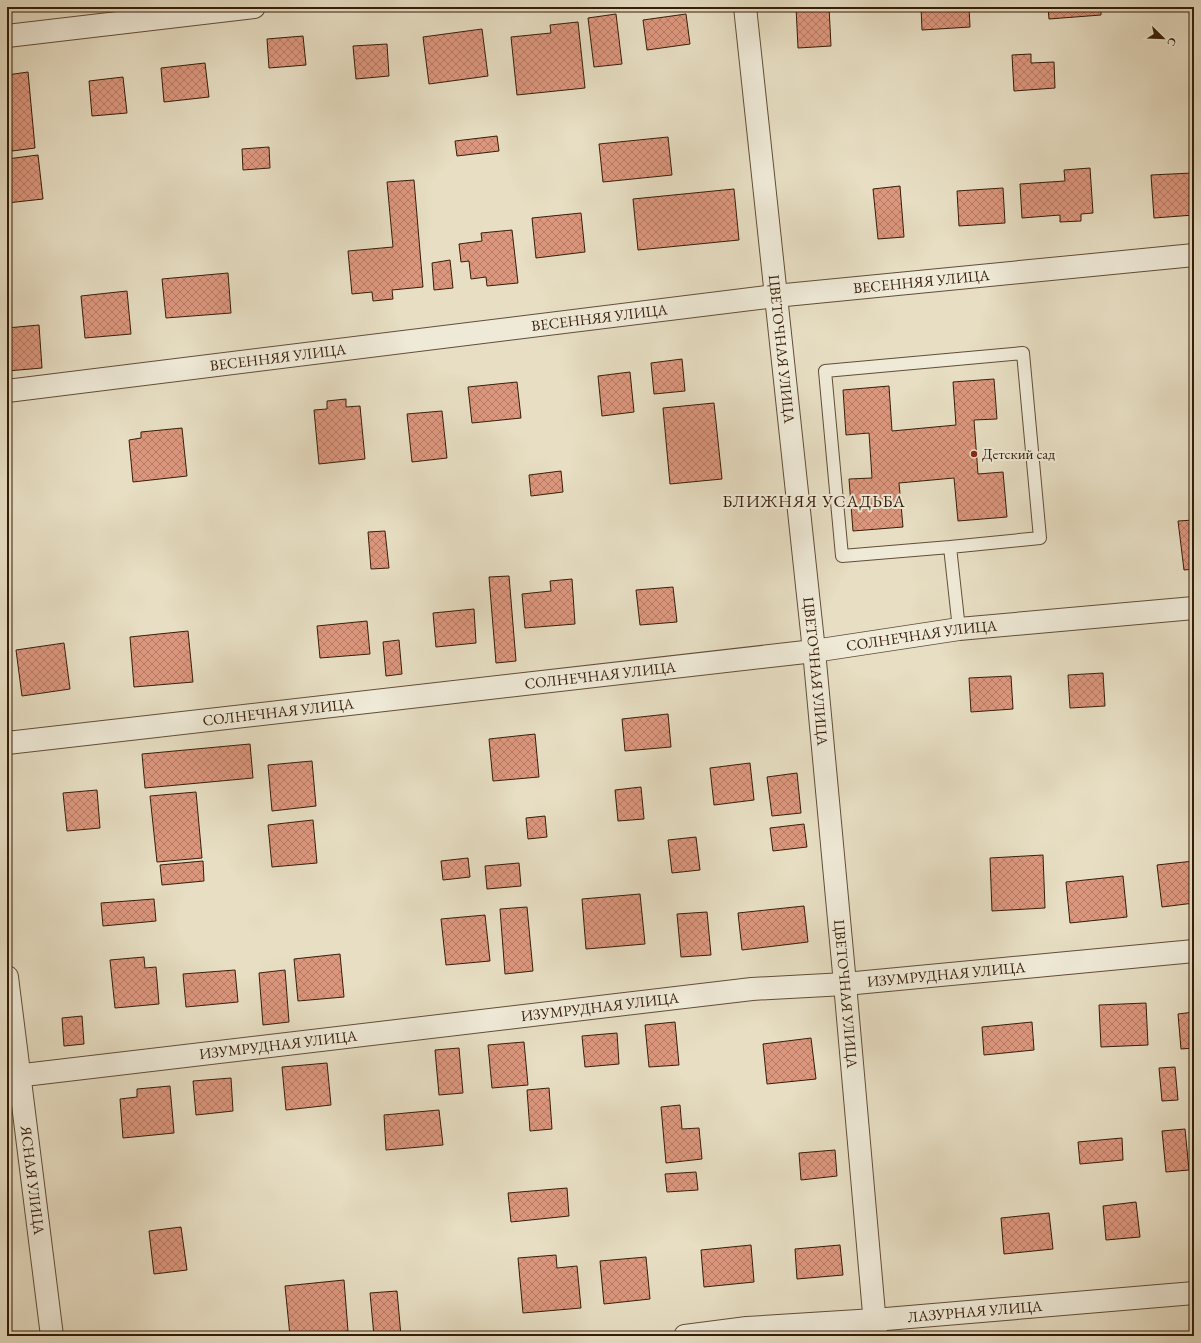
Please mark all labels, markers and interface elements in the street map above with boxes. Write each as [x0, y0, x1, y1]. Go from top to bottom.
north arrow [1143, 18, 1183, 58]
text: С [1164, 36, 1180, 48]
street label: ВЕСЕННЯЯ УЛИЦА [852, 265, 991, 297]
street label: ЦВЕТОЧНАЯ УЛИЦА [765, 274, 800, 425]
street label: ВЕСЕННЯЯ УЛИЦА [530, 299, 669, 335]
street label: ВЕСЕННЯЯ УЛИЦА [209, 339, 348, 375]
place label: Детский сад [982, 444, 1055, 463]
marker: Детский сад [969, 449, 979, 459]
district label: БЛИЖНЯЯ УСАДЬБА [722, 490, 906, 512]
street label: ЦВЕТОЧНАЯ УЛИЦА [799, 596, 833, 747]
street label: СОЛНЕЧНАЯ УЛИЦА [845, 616, 998, 655]
street label: СОЛНЕЧНАЯ УЛИЦА [523, 657, 677, 693]
street label: СОЛНЕЧНАЯ УЛИЦА [202, 693, 355, 730]
street label: ЦВЕТОЧНАЯ УЛИЦА [830, 919, 862, 1070]
street label: ИЗУМРУДНАЯ УЛИЦА [866, 957, 1027, 991]
street label: ИЗУМРУДНАЯ УЛИЦА [520, 988, 680, 1025]
street label: ИЗУМРУДНАЯ УЛИЦА [198, 1026, 359, 1063]
street label: ЯСНАЯ УЛИЦА [17, 1124, 49, 1237]
street label: ЛАЗУРНАЯ УЛИЦА [907, 1296, 1044, 1326]

